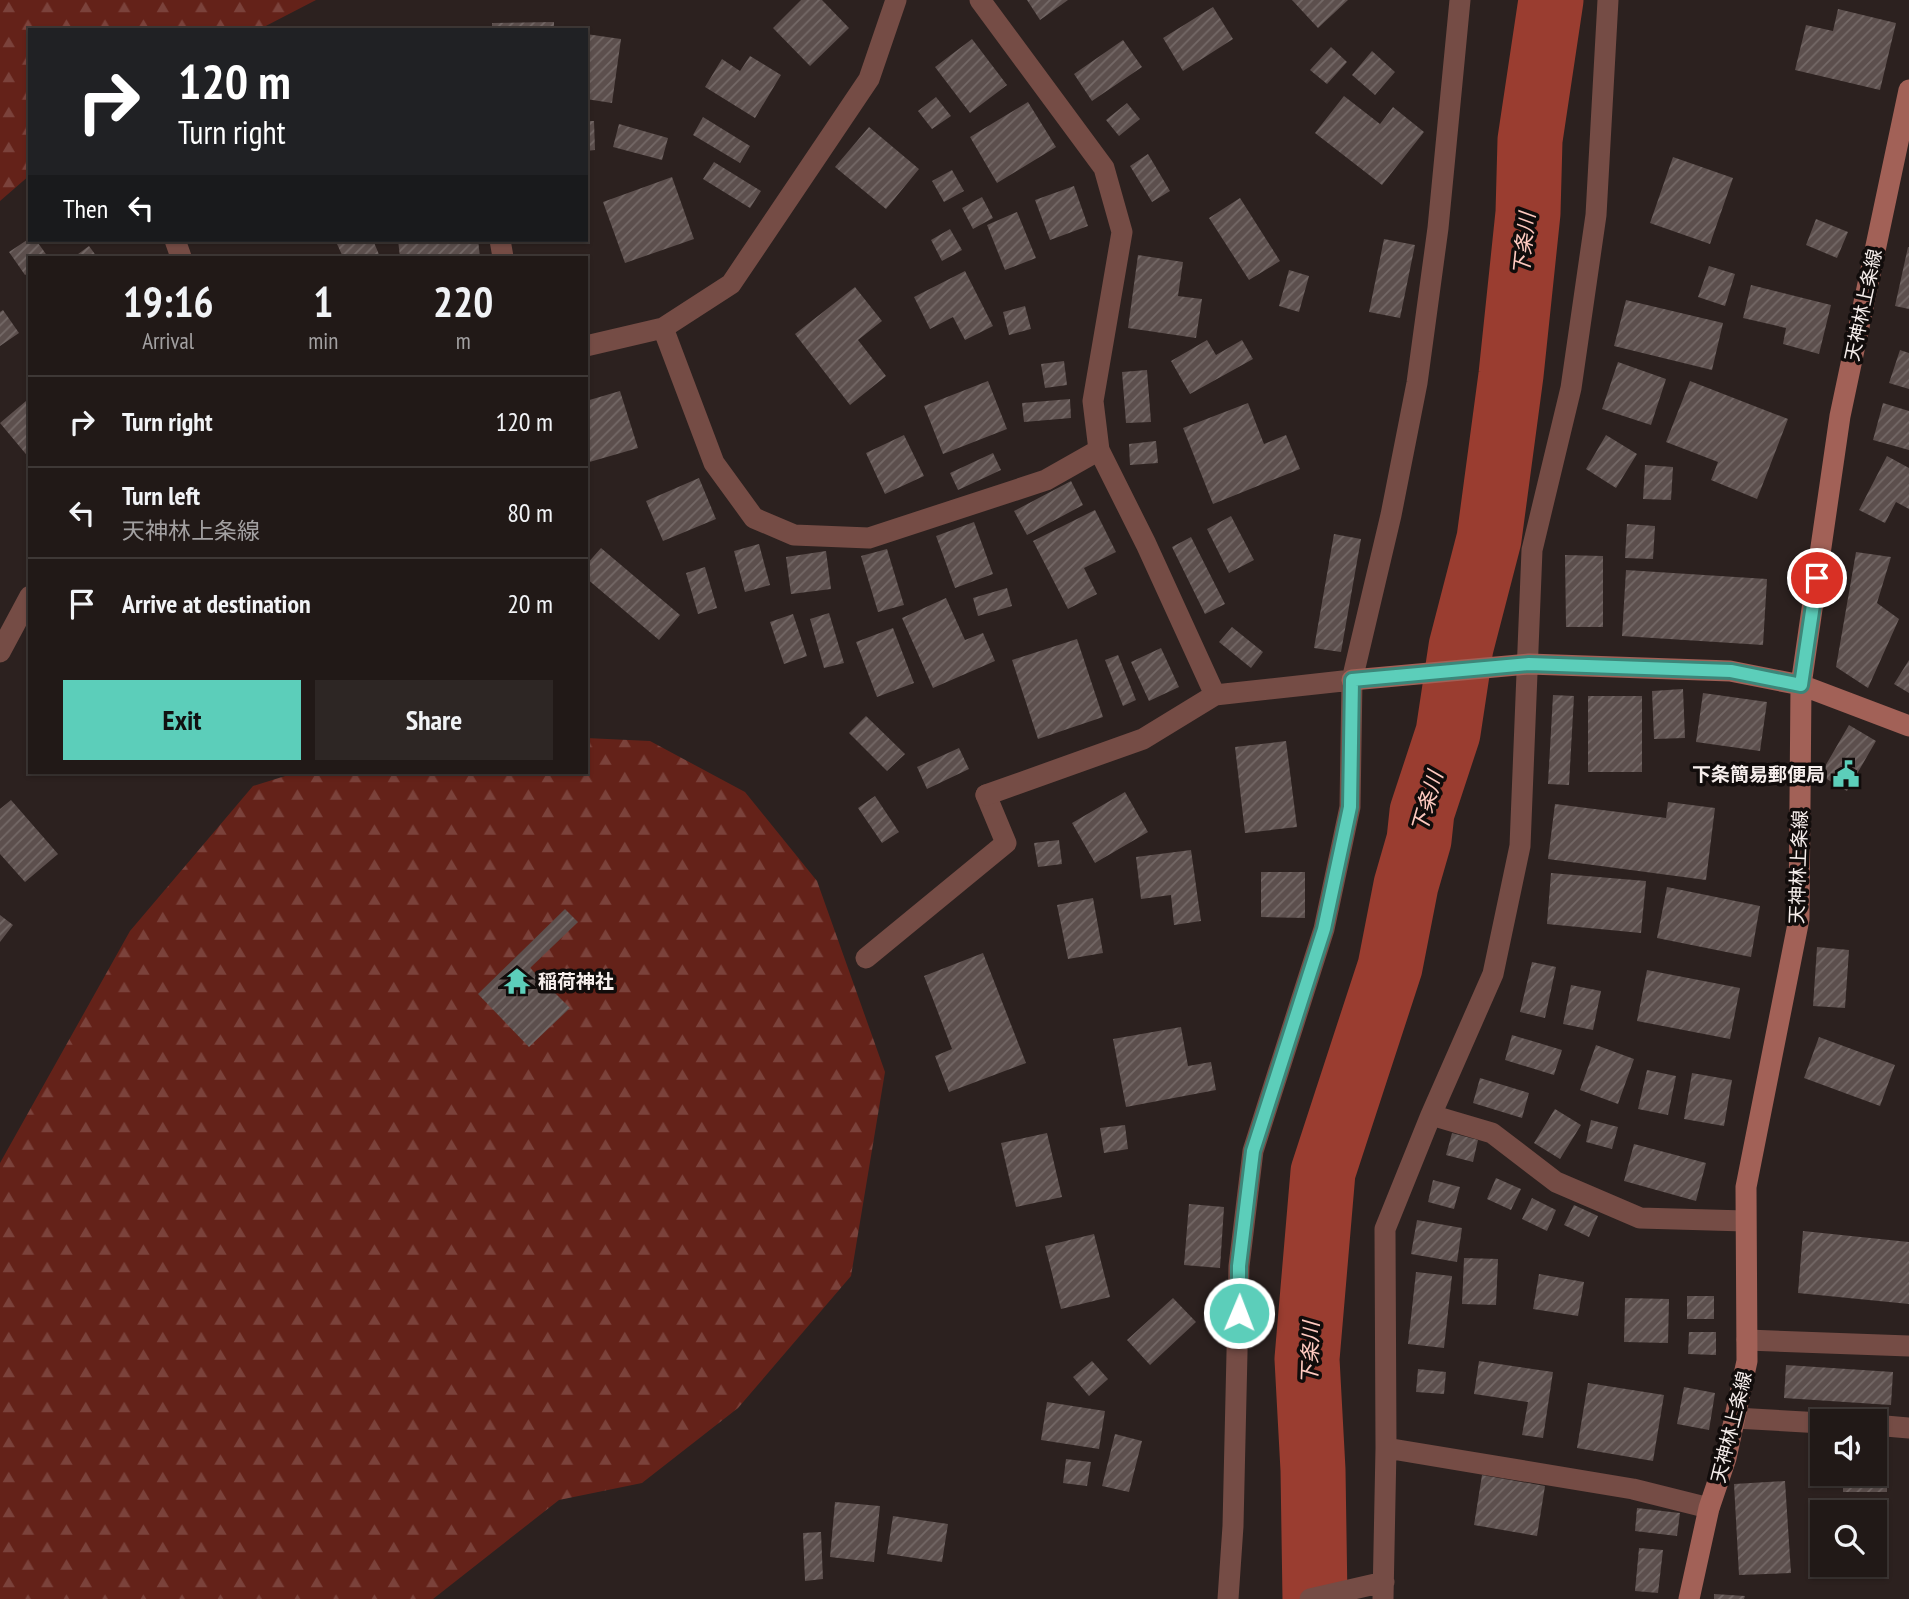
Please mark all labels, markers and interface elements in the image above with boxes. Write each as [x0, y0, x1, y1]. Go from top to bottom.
text: 120 m [178, 49, 291, 113]
icon: right [63, 56, 154, 147]
text: Turn right [178, 111, 286, 153]
icon: left [122, 189, 160, 227]
text: Then [63, 192, 108, 225]
water label: 下条川 [1507, 209, 1541, 277]
street label: 天神林上条線 [1839, 247, 1887, 363]
text: 19:16 [123, 274, 214, 329]
text: 1 [313, 274, 333, 329]
text: 220 [433, 274, 493, 329]
text: Arrival [142, 326, 194, 355]
text: min [308, 326, 338, 355]
text: m [456, 326, 471, 355]
icon: right [63, 403, 101, 441]
text: Turn right [122, 405, 213, 438]
text: 120 m [495, 405, 553, 438]
text: Turn left [122, 479, 200, 512]
icon: left [63, 494, 101, 532]
text: 80 m [507, 496, 553, 529]
text: 天神林上条線 [122, 516, 260, 545]
pin [1787, 548, 1847, 608]
icon: arrive [1798, 559, 1836, 597]
icon: arrive [63, 585, 101, 623]
text: Arrive at destination [122, 587, 311, 620]
text: 20 m [507, 587, 553, 620]
button: Exit [63, 680, 301, 760]
button: Share [315, 680, 553, 760]
public building icon: 下条簡易郵便局 [1831, 759, 1861, 789]
place label: 下条簡易郵便局 [1692, 762, 1825, 786]
water label: 下条川 [1405, 766, 1449, 836]
street label: 天神林上条線 [1784, 810, 1812, 924]
temple icon: 稲荷神社 [502, 966, 532, 996]
place label: 稲荷神社 [538, 969, 614, 993]
position arrow [1202, 1276, 1276, 1350]
water label: 下条川 [1295, 1319, 1325, 1385]
street label: 天神林上条線 [1706, 1369, 1756, 1485]
map controls [1810, 1409, 1887, 1577]
button: sound [1810, 1409, 1887, 1486]
button: search [1810, 1500, 1887, 1577]

